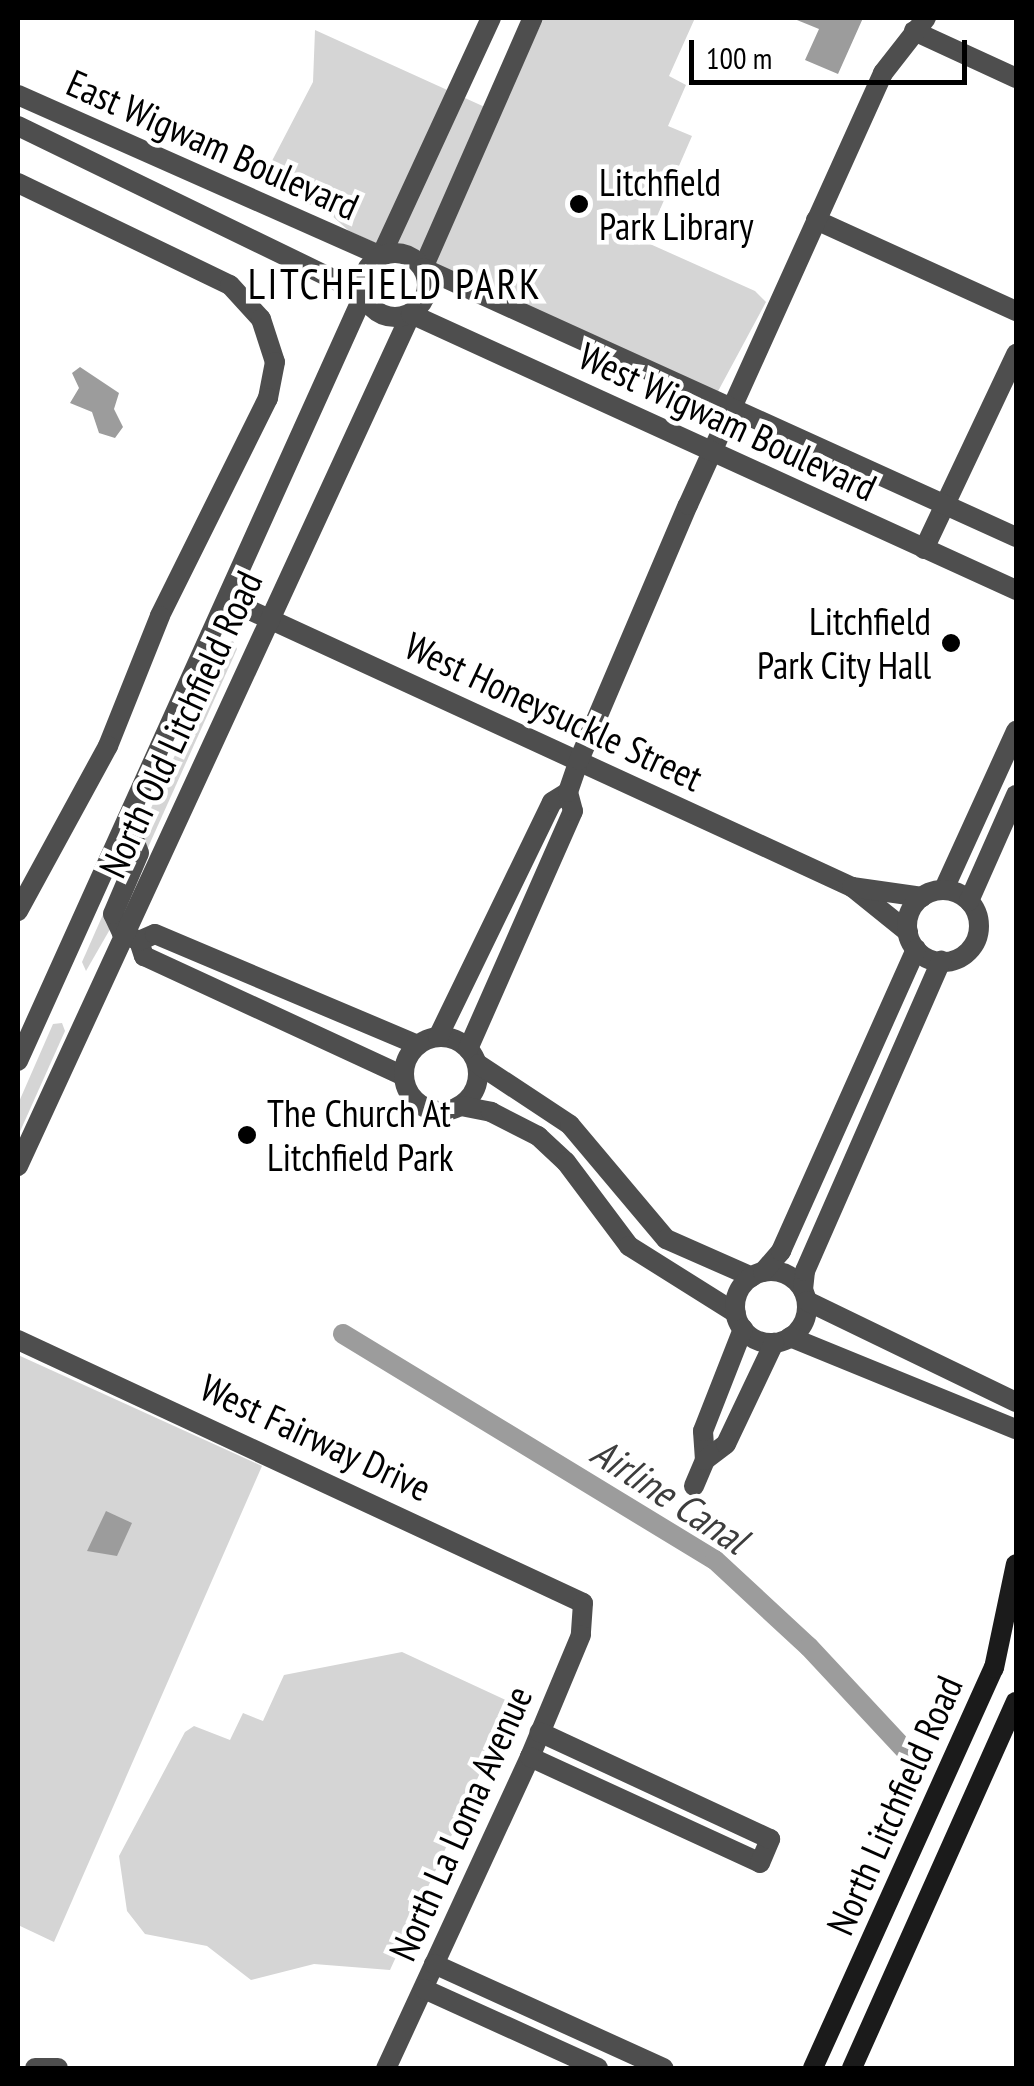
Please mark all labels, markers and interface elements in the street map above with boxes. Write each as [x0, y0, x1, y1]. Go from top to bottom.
scale bar [694, 20, 972, 82]
text: 100 m [706, 38, 772, 77]
street label: East Wigwam Boulevard [60, 59, 366, 229]
place label: Litchfield Park Library [599, 159, 754, 248]
marker: Litchfield Park Library [568, 193, 590, 215]
district label: LITCHFIELD PARK [248, 259, 542, 309]
street label: West Wigwam Boulevard [572, 332, 884, 510]
street label: North Old Litchfield Road [89, 564, 271, 884]
place label: Litchfield Park City Hall [755, 598, 931, 688]
street label: West Honeysuckle Street [398, 622, 710, 800]
marker: Litchfield Park City Hall [940, 632, 962, 654]
place label: The Church At Litchfield Park [267, 1090, 454, 1180]
marker: The Church At Litchfield Park [236, 1124, 258, 1146]
street label: West Fairway Drive [193, 1364, 439, 1510]
water label: Airline Canal [583, 1427, 757, 1563]
street label: North Litchfield Road [817, 1669, 971, 1941]
street label: North La Loma Avenue [379, 1678, 541, 1968]

